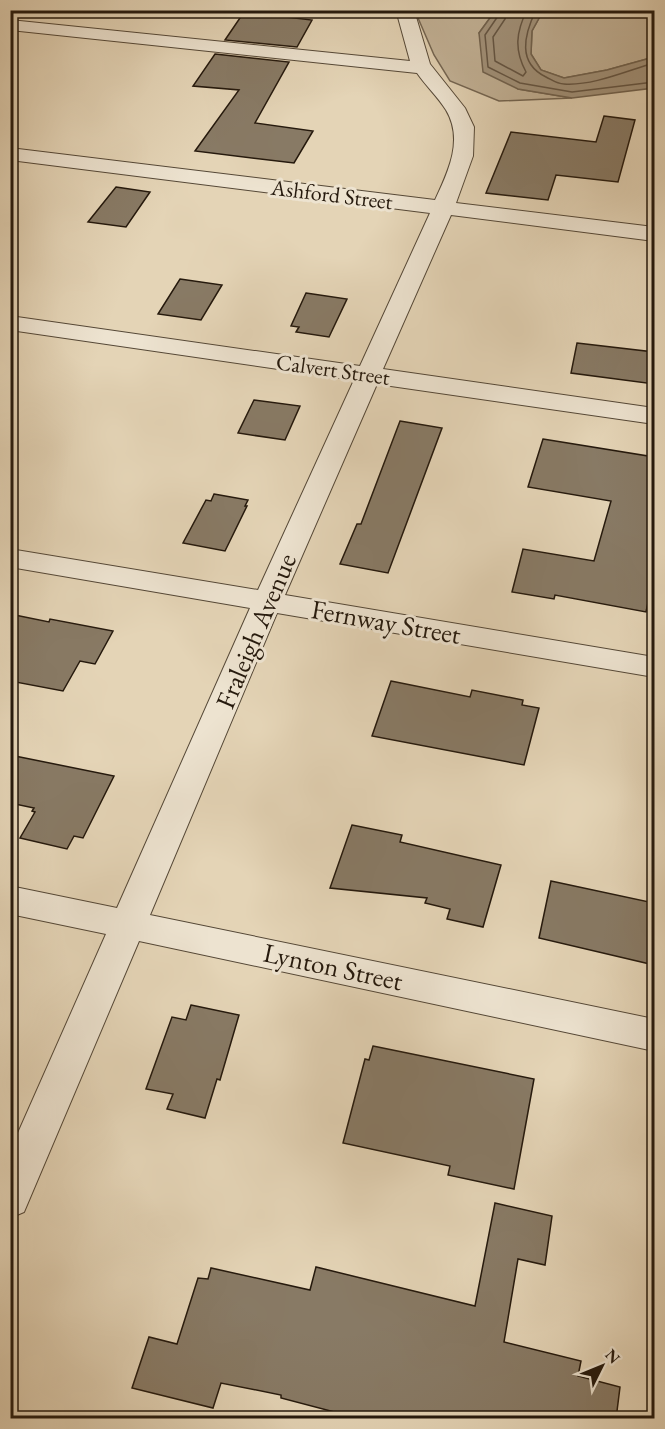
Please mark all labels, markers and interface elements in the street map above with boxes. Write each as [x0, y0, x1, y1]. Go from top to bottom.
street label: Ashford Street [269, 173, 394, 216]
street label: Calvert Street [274, 347, 392, 392]
street label: Fraleigh Avenue [207, 548, 304, 714]
street label: Fernway Street [309, 591, 464, 652]
street label: Lynton Street [260, 935, 406, 998]
north arrow [572, 1336, 632, 1396]
text: N [601, 1344, 625, 1368]

